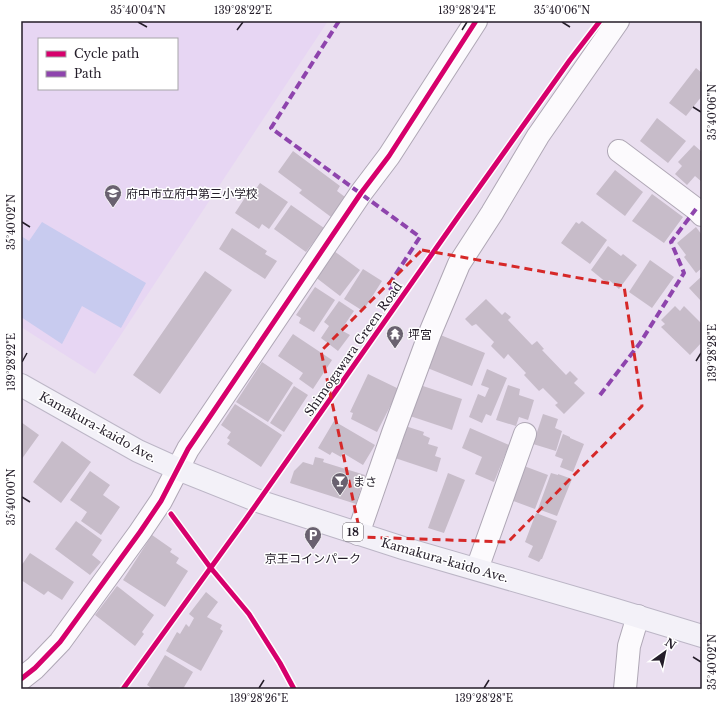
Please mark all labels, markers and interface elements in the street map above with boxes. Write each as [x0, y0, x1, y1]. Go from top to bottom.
text: 35°40'04"N [110, 4, 166, 17]
text: 139°28'22"E [214, 4, 272, 17]
text: 139°28'24"E [438, 4, 496, 17]
text: 35°40'06"N [534, 4, 590, 17]
legend [38, 38, 178, 90]
text: Cycle path [74, 46, 139, 61]
text: Path [74, 66, 102, 81]
text: 35°40'06"N [706, 84, 719, 140]
school or university icon: 府中市立府中第三小学校 [103, 183, 123, 208]
place label: 府中市立府中第三小学校 [126, 186, 258, 201]
text: 35°40'02"N [5, 194, 18, 250]
street label: Shimogawara Green Road [301, 279, 405, 419]
temple icon: 坪宮 [385, 324, 405, 349]
text: 139°28'28"E [706, 324, 719, 382]
place label: 坪宮 [408, 327, 432, 342]
text: 139°28'22"E [5, 333, 18, 391]
street label: Kamakura-kaido Ave. [37, 389, 159, 465]
text: 35°40'00"N [5, 468, 18, 526]
bar icon: まさ [330, 471, 350, 496]
place label: まさ [353, 474, 377, 489]
road number: 18 [343, 523, 363, 541]
parking icon: 京王コインパーク [303, 525, 323, 550]
street label: Kamakura-kaido Ave. [380, 535, 510, 585]
place label: 京王コインパーク [265, 551, 361, 566]
north arrow [645, 632, 685, 672]
text: 35°40'02"N [706, 634, 719, 690]
text: N [662, 635, 679, 653]
text: 139°28'26"E [230, 692, 288, 705]
text: 139°28'28"E [455, 692, 513, 705]

